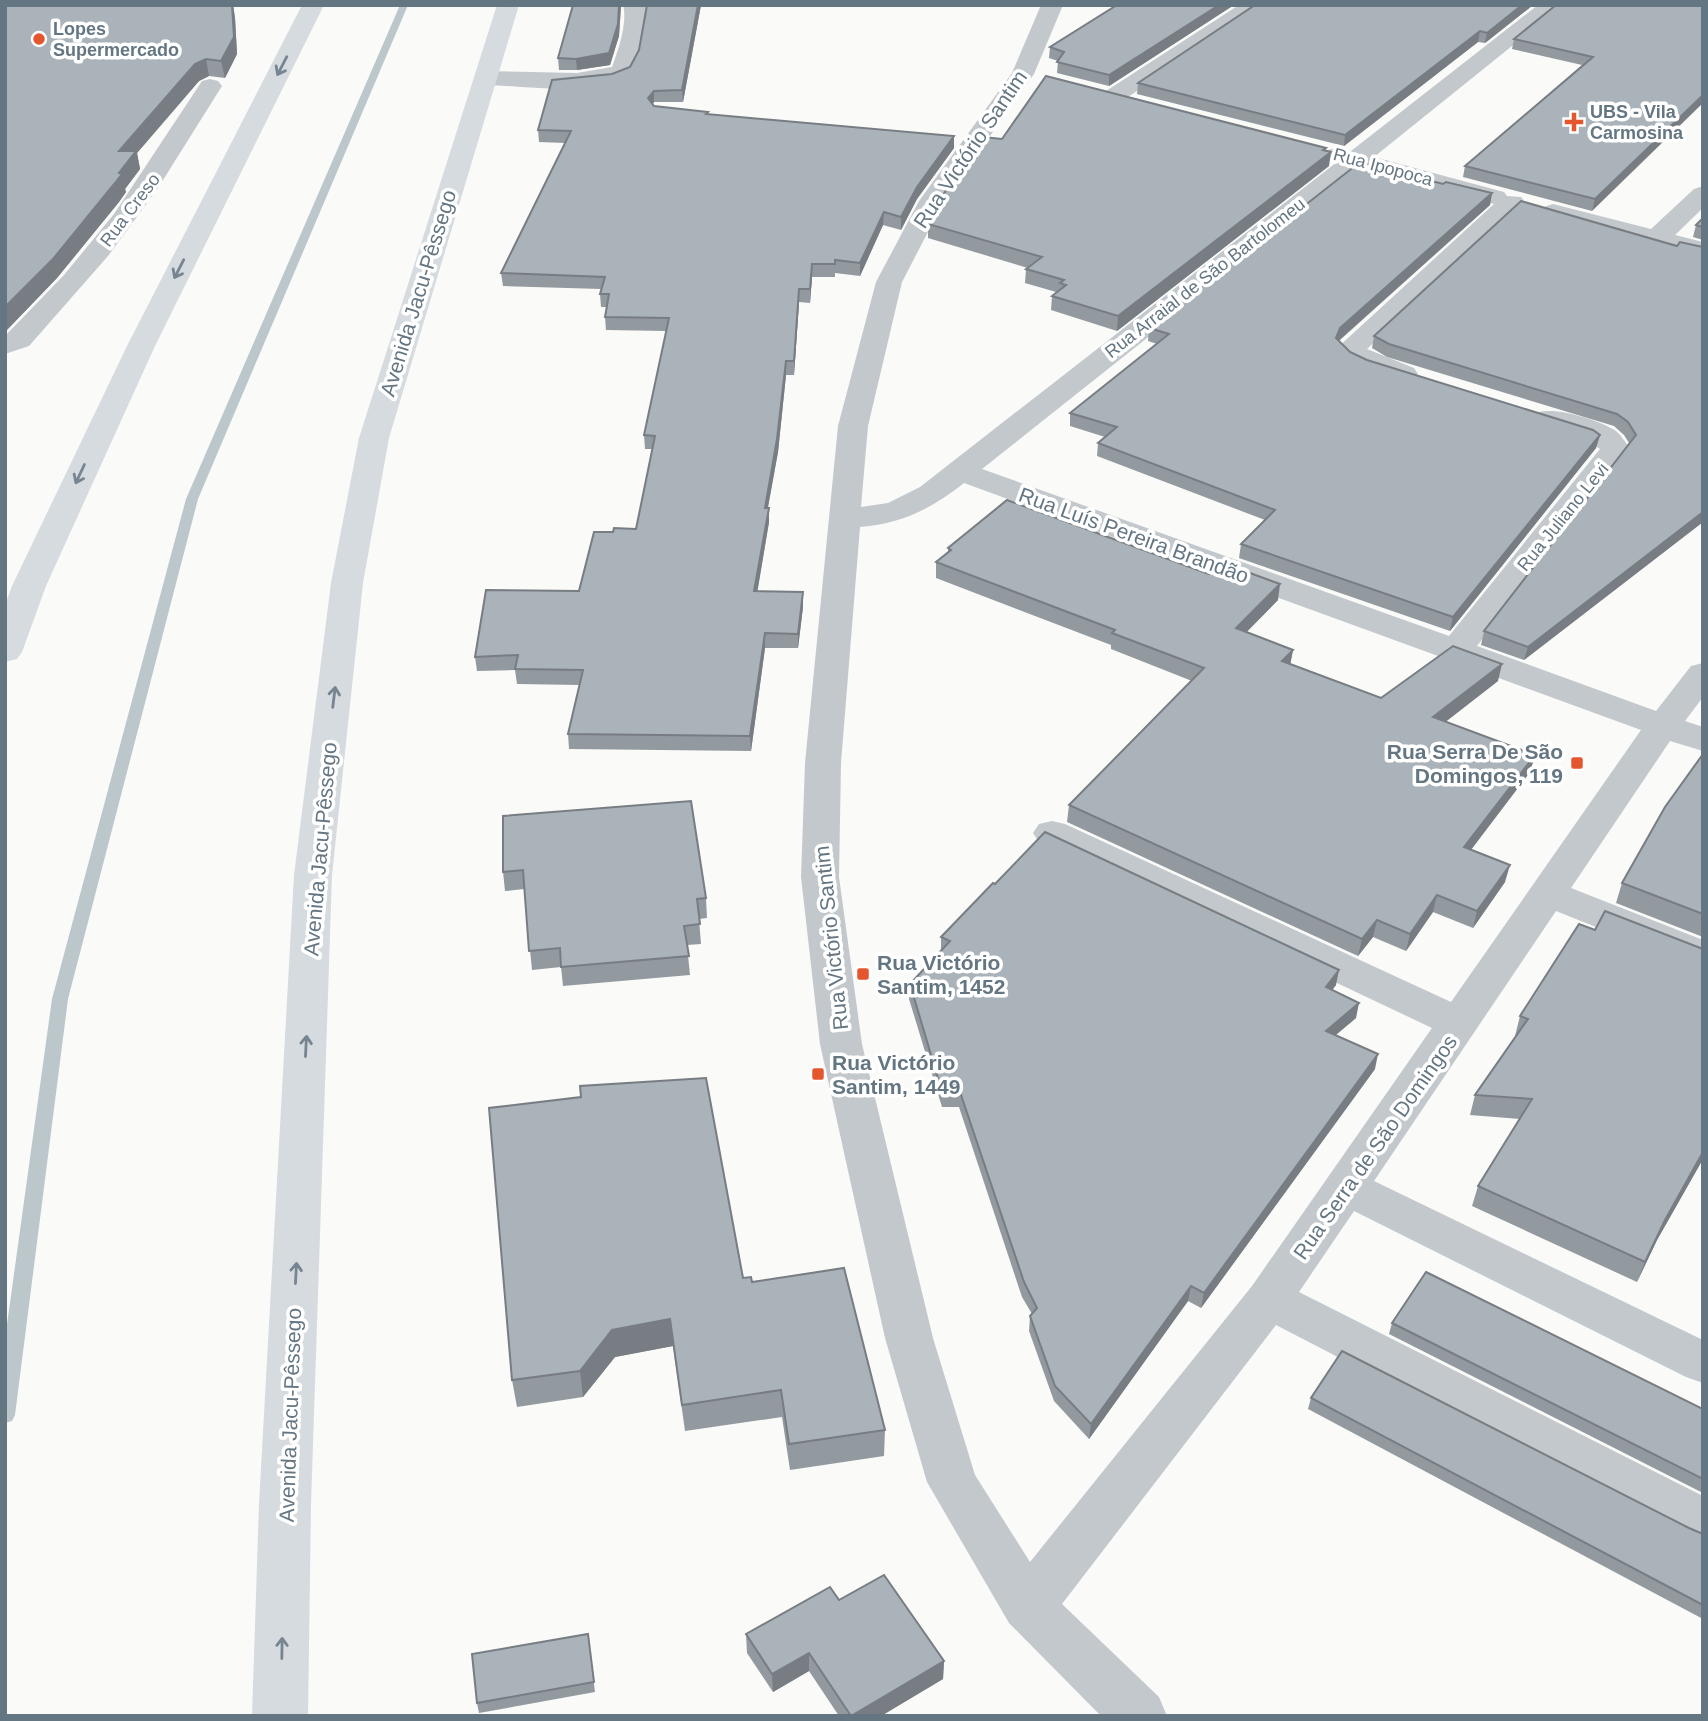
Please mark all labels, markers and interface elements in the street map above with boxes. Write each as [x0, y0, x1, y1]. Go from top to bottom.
place label: Lopes Supermercado [53, 19, 179, 60]
marker: Lopes Supermercado [31, 31, 47, 47]
one-way arrow [274, 55, 288, 76]
street label: Rua Victório Santim [909, 66, 1031, 232]
place label: UBS - Vila Carmosina [1590, 102, 1684, 143]
marker: UBS - Vila Carmosina [1564, 112, 1584, 132]
street label: Rua Ipopoca [1331, 144, 1436, 190]
street label: Rua Creso [96, 170, 164, 250]
street label: Avenida Jacu-Pêssego [376, 187, 460, 399]
street label: Rua Arraial de São Bartolomeu [1101, 194, 1309, 362]
one-way arrow [172, 258, 186, 279]
street label: Rua Juliano Levi [1513, 459, 1613, 575]
one-way arrow [73, 463, 86, 484]
street label: Rua Luís Pereira Brandão [1016, 483, 1252, 587]
one-way arrow [328, 687, 341, 709]
place label: Rua Serra De São Domingos, 119 [1387, 740, 1563, 787]
street label: Avenida Jacu-Pêssego [299, 741, 341, 957]
marker: Rua Serra De São Domingos, 119 [1569, 755, 1585, 771]
street label: Rua Victório Santim [810, 845, 852, 1031]
place label: Rua Victório Santim, 1452 [877, 951, 1005, 998]
marker: Rua Victório Santim, 1452 [855, 966, 871, 982]
street label: Rua Serra de São Domingos [1289, 1030, 1461, 1264]
one-way arrow [299, 1035, 312, 1058]
place label: Rua Victório Santim, 1449 [832, 1051, 960, 1098]
marker: Rua Victório Santim, 1449 [810, 1066, 826, 1082]
one-way arrow [289, 1262, 302, 1285]
street label: Avenida Jacu-Pêssego [275, 1307, 305, 1523]
one-way arrow [275, 1636, 289, 1659]

